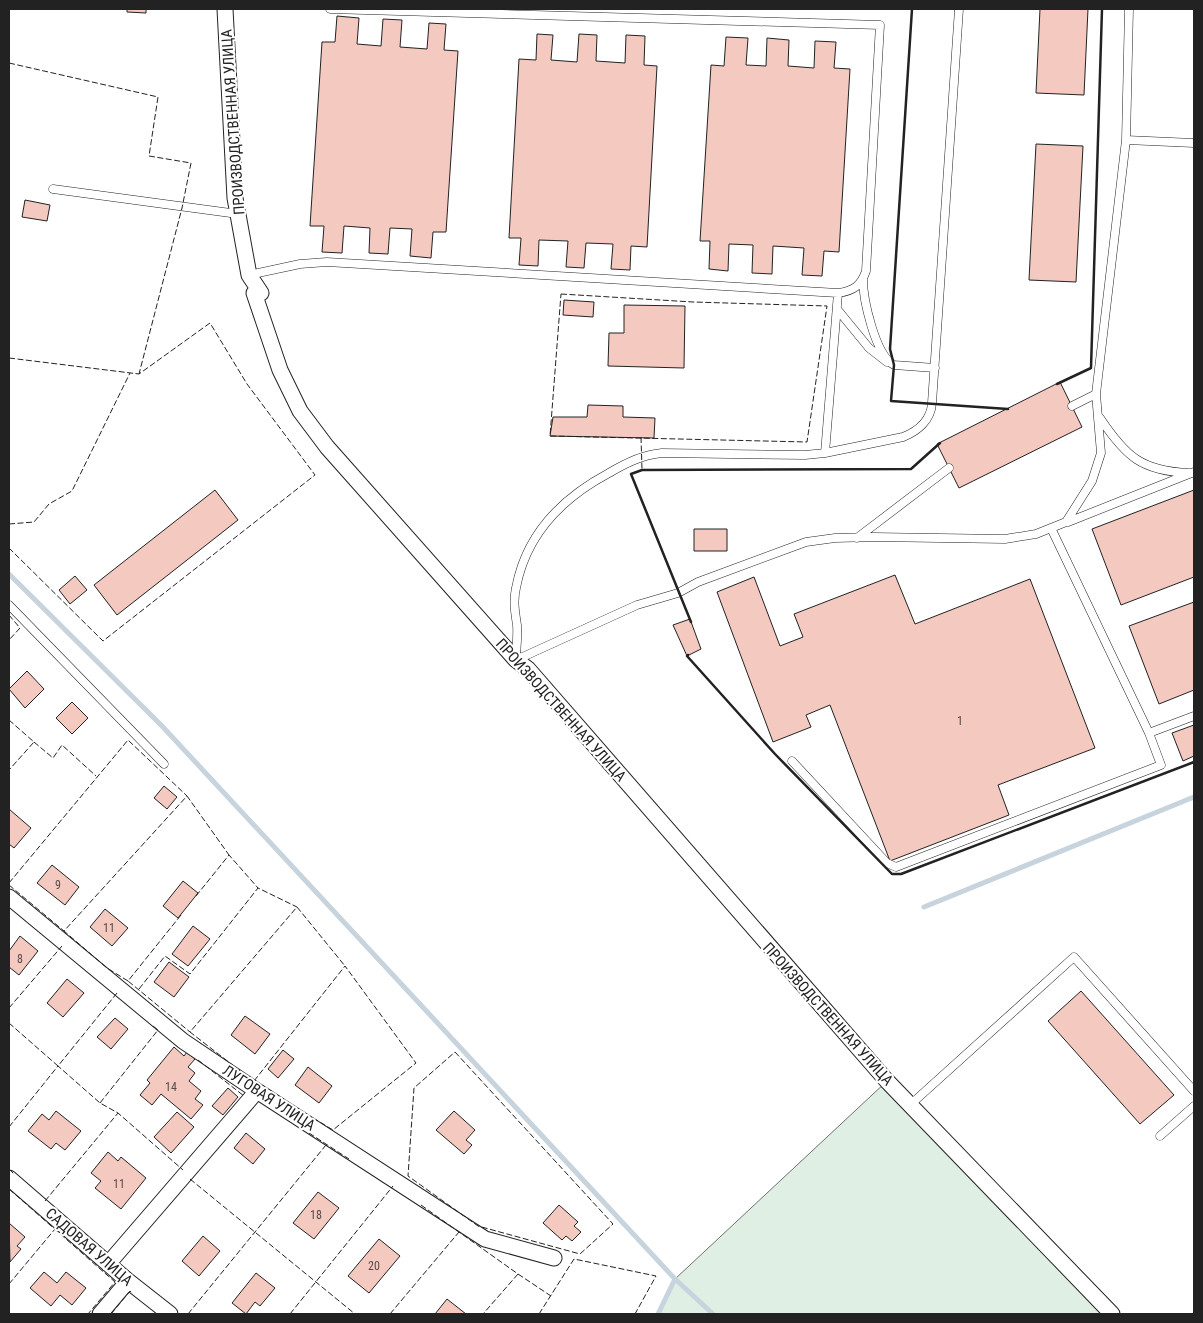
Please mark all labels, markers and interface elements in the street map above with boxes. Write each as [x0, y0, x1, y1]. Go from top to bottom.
street label: ПРОИЗВОДСТВЕННАЯ УЛИЦА [218, 28, 248, 215]
street label: ПРОИЗВОДСТВЕННАЯ УЛИЦА [492, 635, 630, 785]
house number: 1 [957, 714, 963, 728]
house number: 9 [55, 878, 61, 892]
house number: 11 [103, 921, 115, 935]
street label: ПРОИЗВОДСТВЕННАЯ УЛИЦА [759, 939, 897, 1089]
house number: 8 [17, 952, 23, 966]
street label: ЛУГОВАЯ УЛИЦА [219, 1061, 319, 1135]
house number: 14 [165, 1080, 177, 1094]
house number: 11 [113, 1177, 125, 1191]
street label: САДОВАЯ УЛИЦА [42, 1204, 136, 1290]
house number: 18 [310, 1208, 322, 1222]
house number: 20 [368, 1259, 380, 1273]

